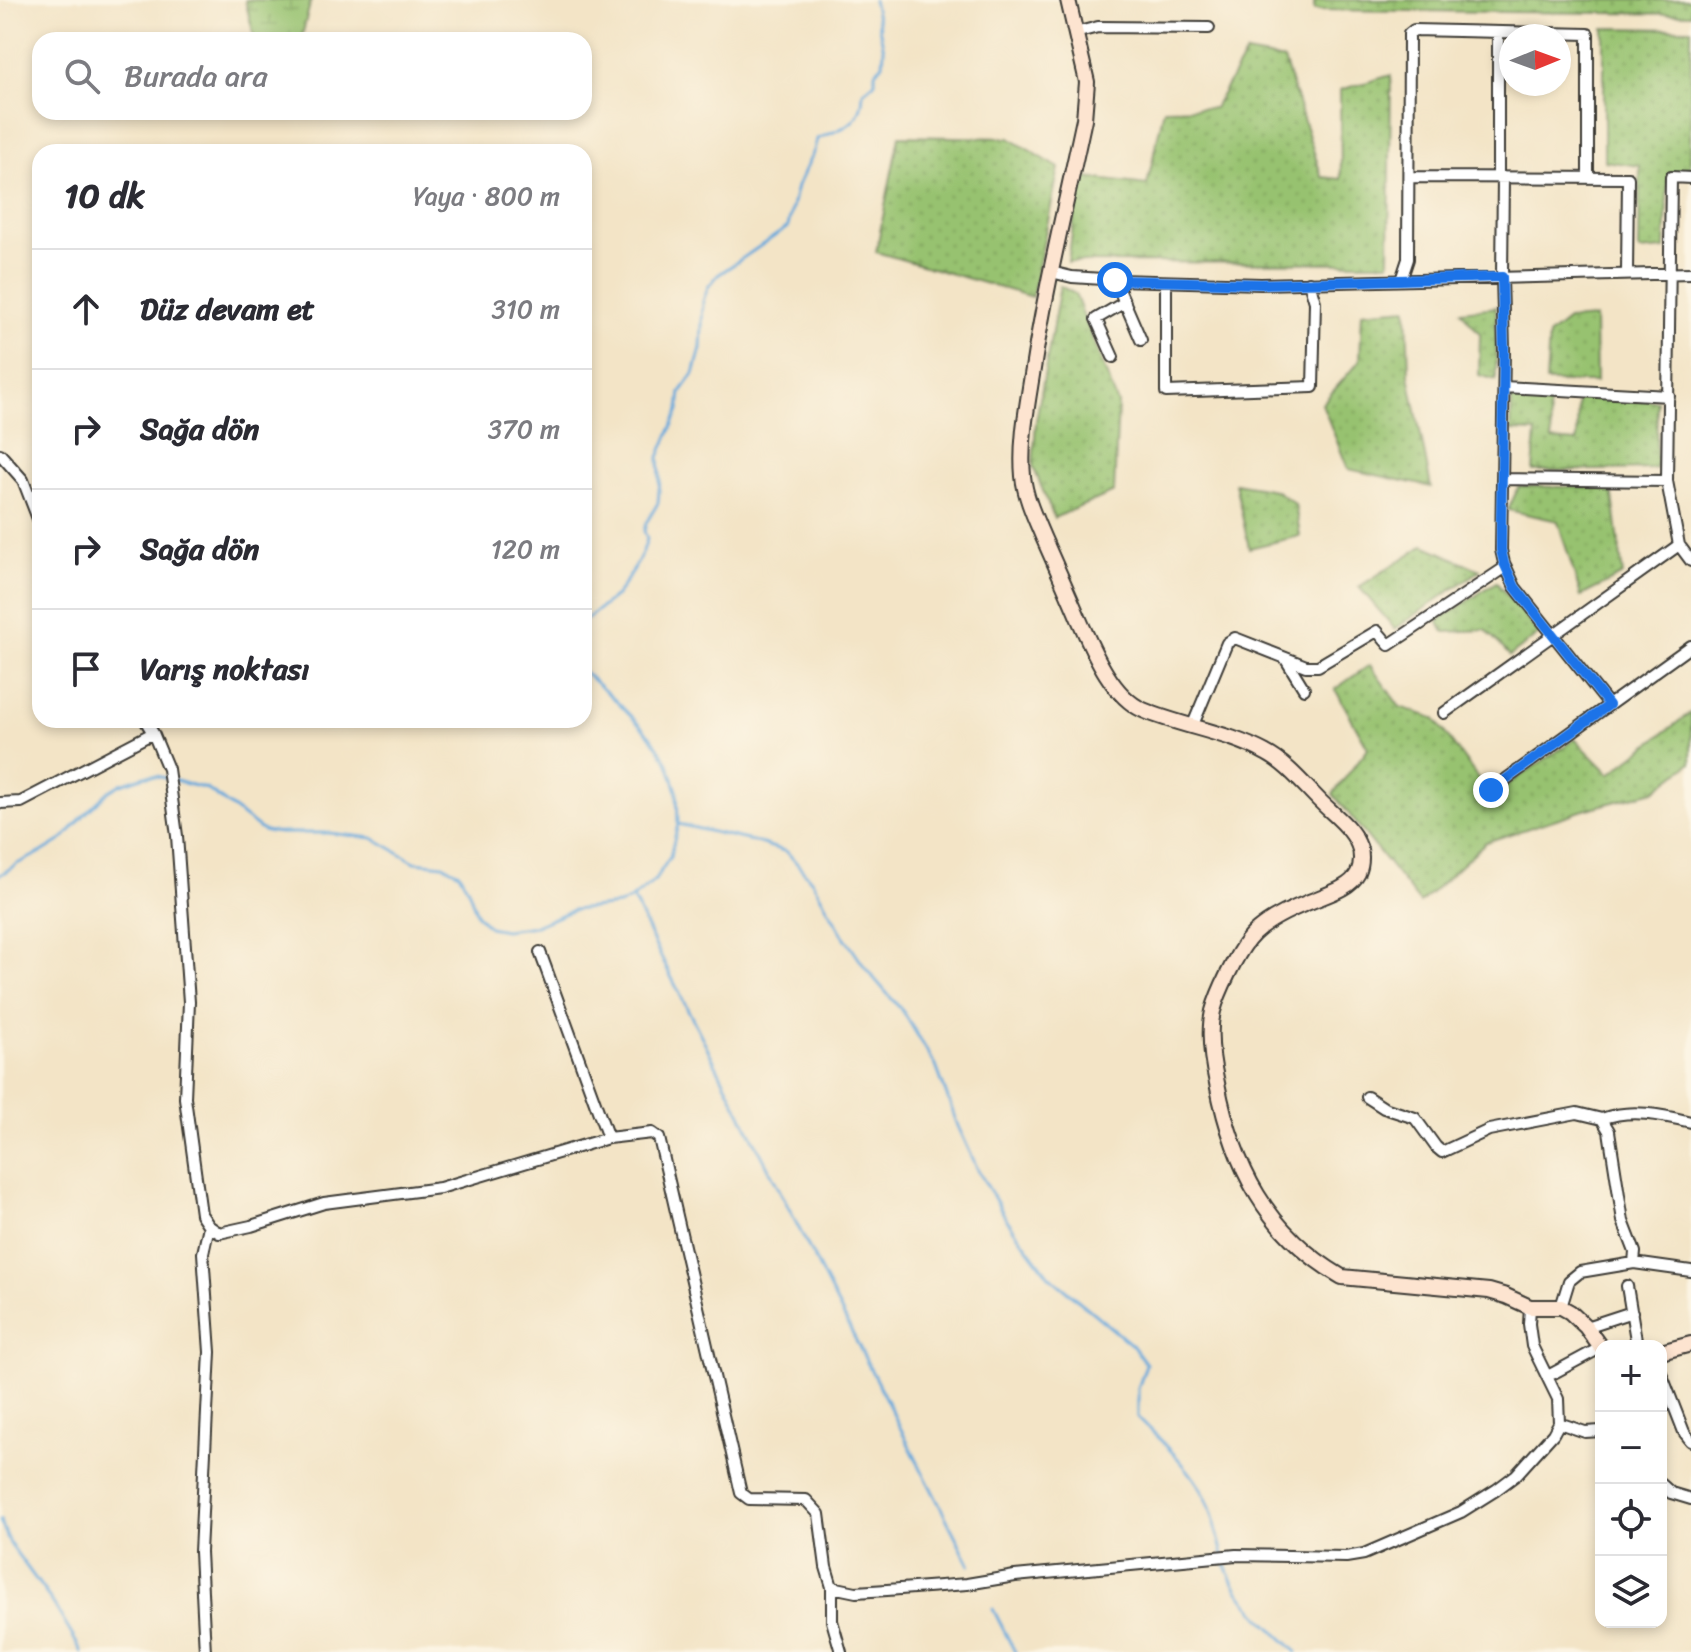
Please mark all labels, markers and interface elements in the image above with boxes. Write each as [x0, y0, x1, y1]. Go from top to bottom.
north arrow [1499, 24, 1571, 96]
search box [32, 32, 592, 120]
text: Burada ara [124, 49, 267, 103]
icon: search [60, 54, 104, 98]
text: 10 dk [64, 166, 145, 226]
text: Yaya · 800 m [413, 173, 560, 219]
route start [1097, 262, 1133, 298]
text: Düz devam et [140, 282, 315, 336]
text: 310 m [491, 286, 560, 332]
icon: ahead [64, 287, 108, 331]
text: Sağa dön [140, 402, 259, 456]
text: 370 m [488, 406, 560, 452]
icon: right [64, 407, 108, 451]
text: Sağa dön [140, 522, 259, 576]
text: 120 m [491, 526, 560, 572]
icon: right [64, 527, 108, 571]
text: Varış noktası [140, 642, 310, 696]
icon: arrive [64, 647, 108, 691]
route end [1473, 772, 1509, 808]
map controls [1595, 1340, 1667, 1628]
button: + [1595, 1340, 1667, 1412]
button: − [1595, 1412, 1667, 1484]
button: locate [1595, 1484, 1667, 1556]
button: layers [1595, 1556, 1667, 1628]

